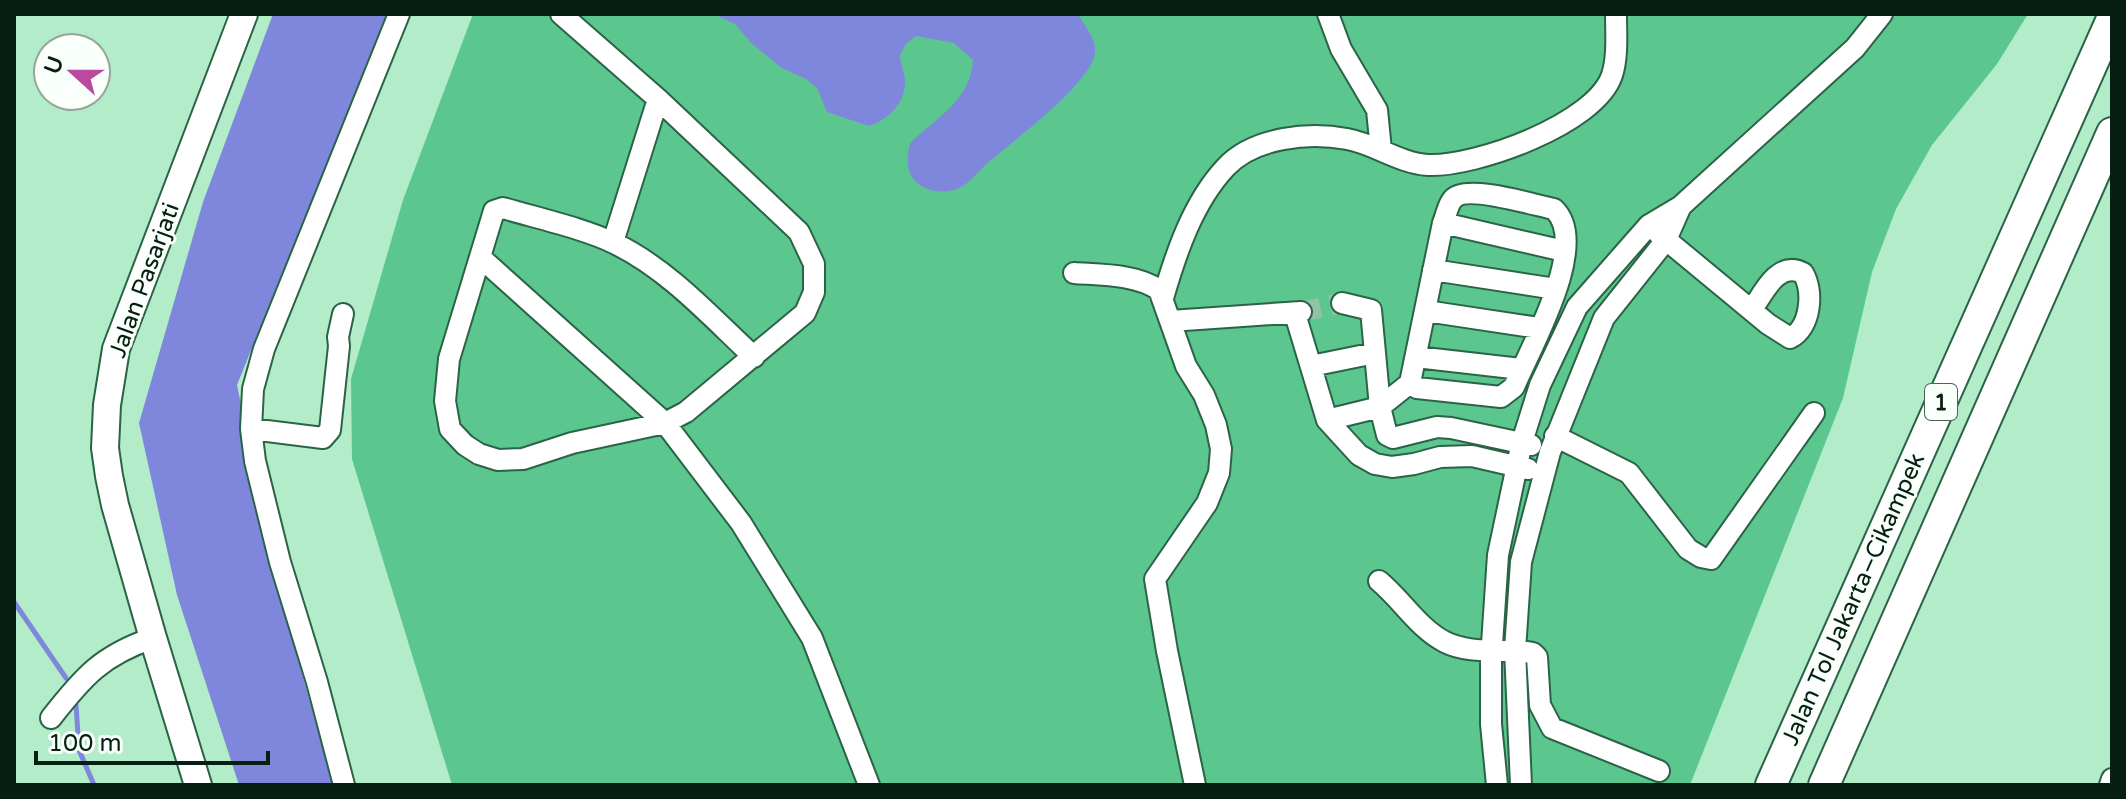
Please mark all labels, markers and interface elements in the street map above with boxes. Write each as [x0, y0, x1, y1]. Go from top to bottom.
north arrow [32, 32, 112, 112]
text: U [39, 53, 69, 78]
street label: Jalan Pasarjati [103, 199, 186, 362]
road number: 1 [1925, 384, 1957, 420]
street label: Jalan Tol Jakarta–Cikampek [1776, 449, 1931, 750]
scale bar [36, 715, 268, 765]
text: 100 m [48, 729, 122, 758]

